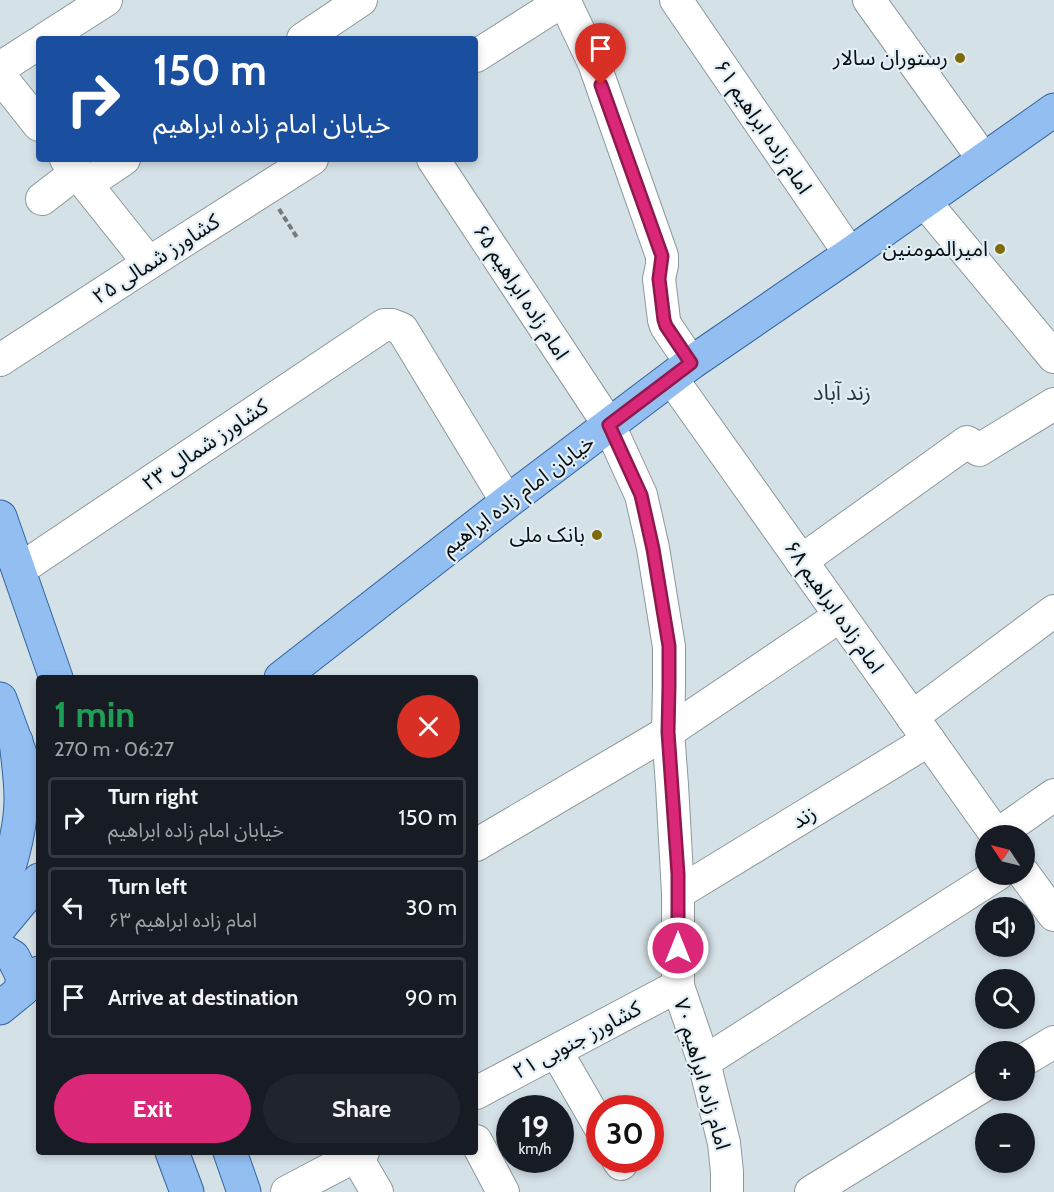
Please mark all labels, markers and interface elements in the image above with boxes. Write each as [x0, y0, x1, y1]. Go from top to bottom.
pin [575, 23, 626, 85]
icon: arrive [584, 32, 617, 65]
text: 150 m [153, 44, 267, 96]
place label: رستوران سالار [832, 45, 948, 70]
marker: رستوران سالار [953, 51, 967, 65]
street label: امام زاده ابراهیم ۶۱ [706, 55, 817, 201]
icon: right [54, 60, 132, 138]
text: خیابان امام زاده ابراهیم [153, 107, 391, 140]
street label: کشاورز شمالی ۲۵ [87, 208, 224, 309]
street label: امام زاده ابراهیم ۶۵ [465, 219, 574, 366]
place label: امیرالمومنین [882, 236, 988, 261]
marker: امیرالمومنین [993, 242, 1007, 256]
district label: زند آباد [813, 379, 871, 406]
street label: کشاورز شمالی ۲۳ [137, 393, 273, 496]
street label: خیابان امام زاده ابراهیم [436, 429, 601, 563]
place label: بانک ملی [510, 522, 585, 547]
marker: بانک ملی [590, 528, 604, 542]
street label: امام زاده ابراهیم ۶۸ [776, 536, 889, 680]
text: 1 min [54, 692, 135, 736]
button: close [397, 695, 460, 758]
text: 270 m · 06:27 [54, 737, 174, 761]
text: Turn right [108, 783, 198, 810]
street label: زند [787, 800, 820, 833]
icon: right [57, 801, 90, 834]
text: 150 m [398, 804, 457, 831]
text: خیابان امام زاده ابراهیم [108, 818, 284, 842]
north arrow [975, 825, 1035, 885]
map controls [975, 825, 1035, 1173]
text: Turn left [108, 873, 187, 900]
icon: left [57, 891, 90, 924]
text: 30 m [405, 894, 457, 921]
button: sound [975, 897, 1035, 957]
text: امام زاده ابراهیم ۶۳ [108, 908, 257, 932]
position arrow [646, 916, 710, 980]
button: search [975, 969, 1035, 1029]
icon: arrive [57, 981, 90, 1014]
text: Arrive at destination [108, 984, 298, 1011]
text: 90 m [405, 984, 457, 1011]
street label: کشاورز جنوبی ۲۱ [508, 995, 645, 1084]
street label: امام زاده ابراهیم ۷۰ [665, 995, 736, 1154]
button: + [975, 1041, 1035, 1101]
button: Exit [54, 1074, 251, 1143]
button: Share [263, 1074, 460, 1143]
speed limit sign: 30 [586, 1095, 664, 1173]
text: 19 [521, 1108, 549, 1145]
button: − [975, 1113, 1035, 1173]
text: km/h [519, 1140, 551, 1158]

